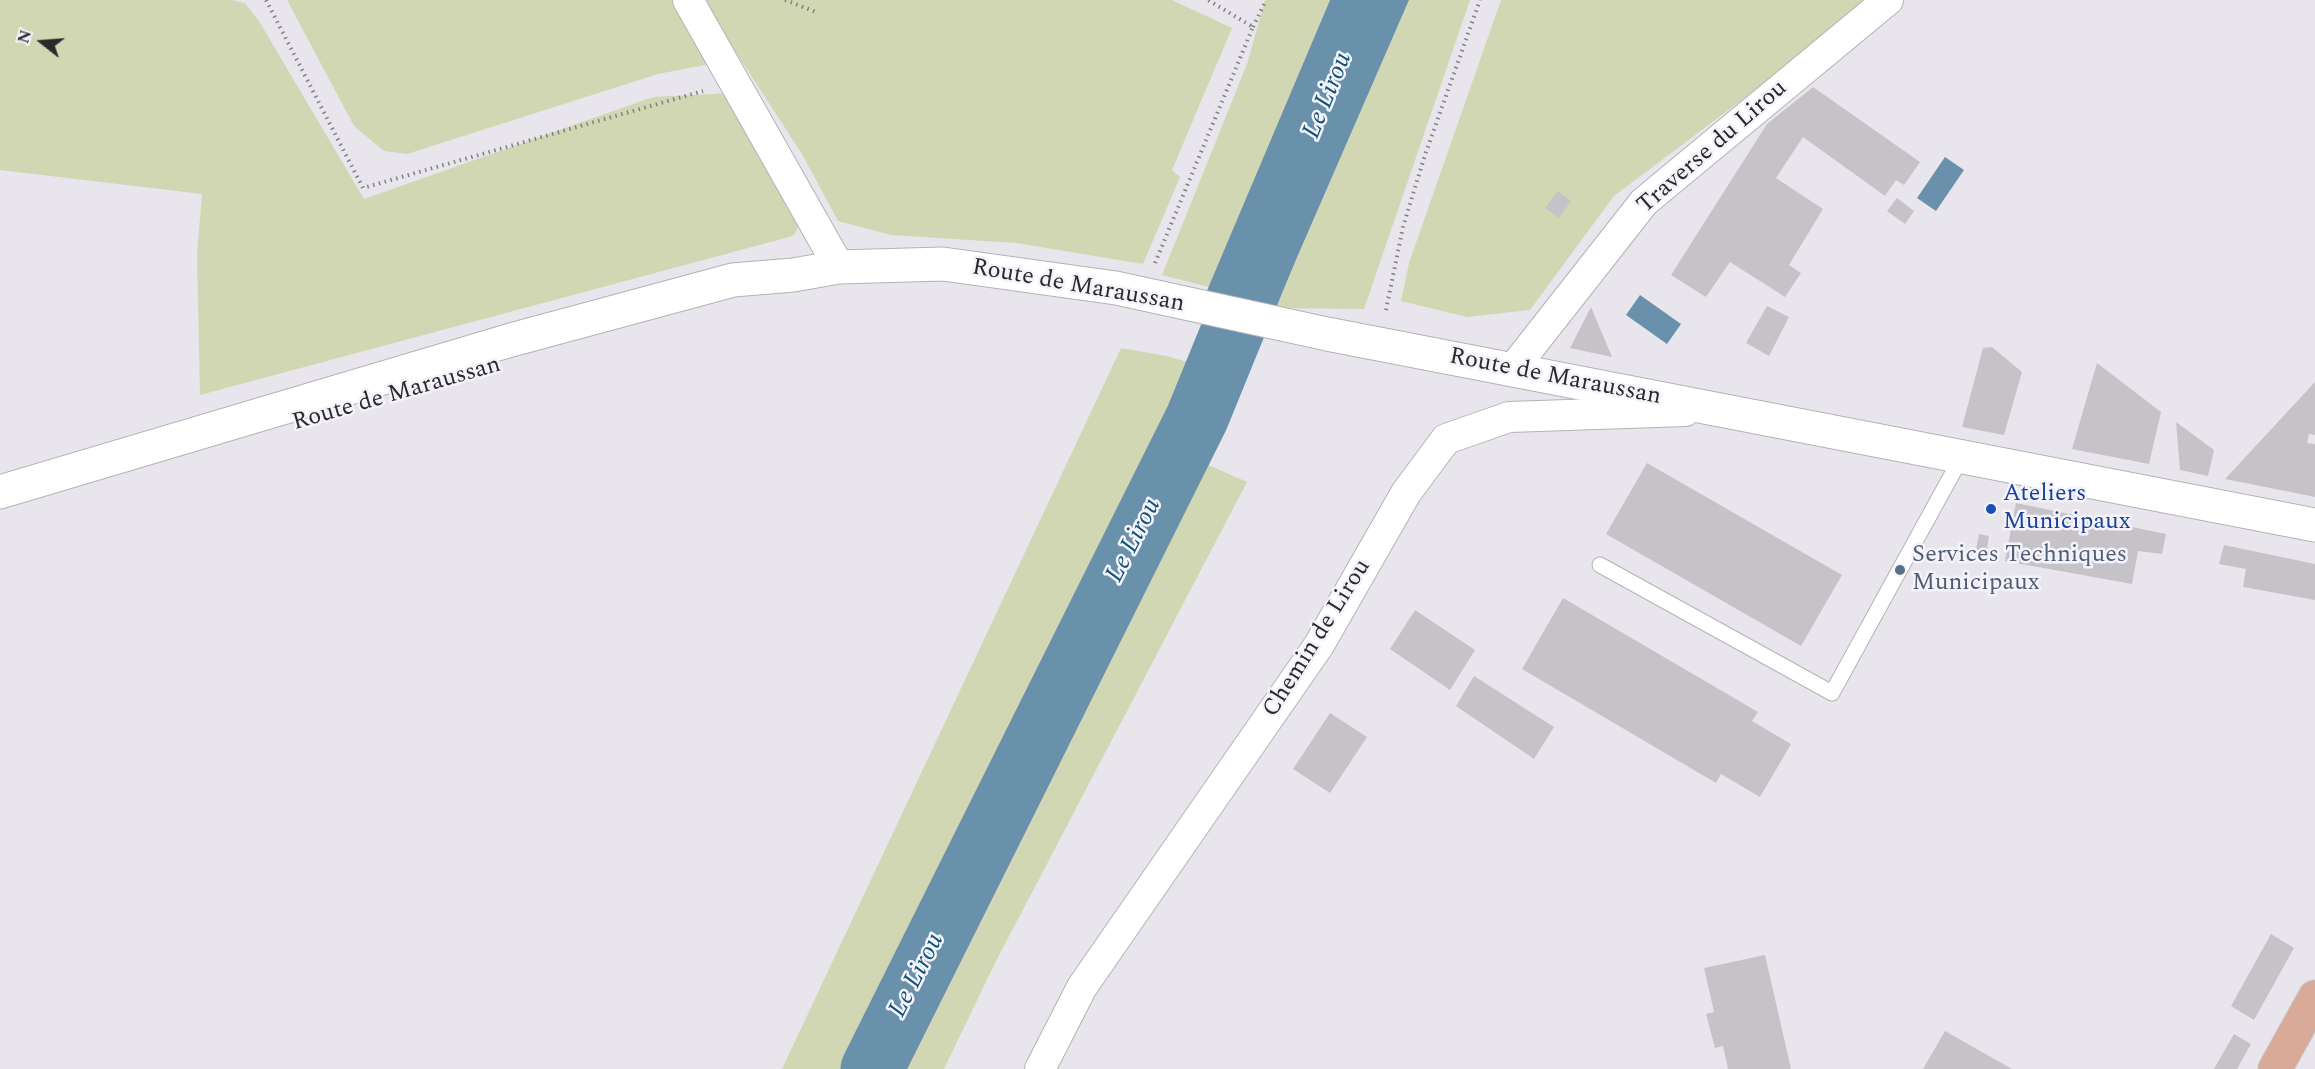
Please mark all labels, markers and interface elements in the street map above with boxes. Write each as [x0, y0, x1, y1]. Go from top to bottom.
north arrow [12, 12, 72, 72]
text: N [11, 27, 38, 46]
water label: Le Lirou [1298, 48, 1360, 144]
street label: Traverse du Lirou [1632, 75, 1794, 221]
street label: Route de Maraussan [969, 254, 1187, 320]
street label: Route de Maraussan [1447, 343, 1663, 413]
street label: Route de Maraussan [290, 351, 504, 439]
place label: Ateliers Municipaux [2003, 481, 2131, 537]
water label: Le Lirou [1101, 494, 1169, 588]
marker: Ateliers Municipaux [1984, 502, 1998, 516]
place label: Services Techniques Municipaux [1912, 542, 2127, 598]
street label: Chemin de Lirou [1258, 555, 1378, 723]
marker: Services Techniques Municipaux [1893, 563, 1907, 577]
water label: Le Lirou [884, 929, 952, 1023]

